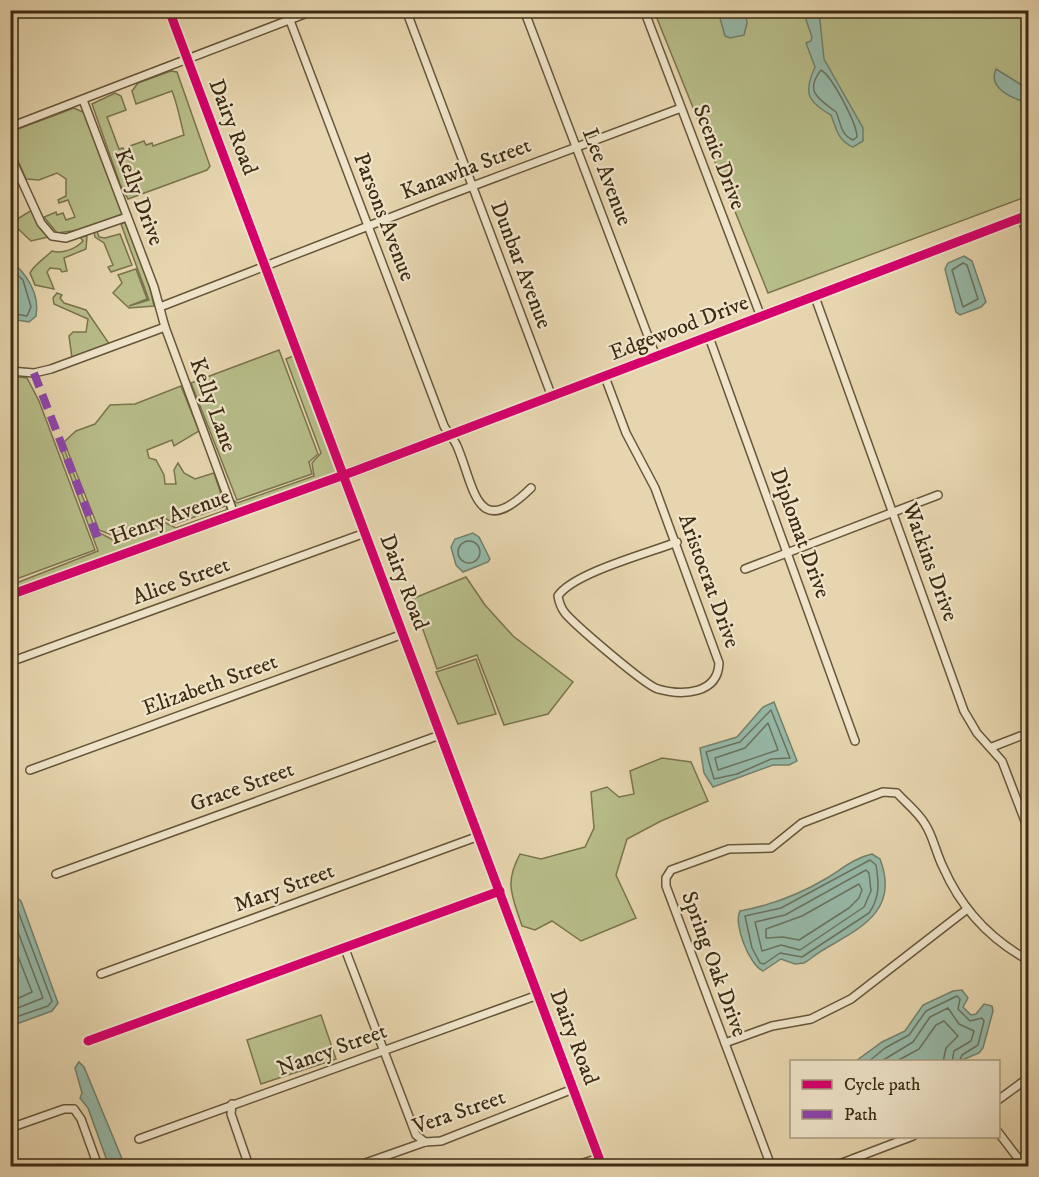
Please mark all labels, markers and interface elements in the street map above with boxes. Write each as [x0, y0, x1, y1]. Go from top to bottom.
street label: Dairy Road [202, 75, 264, 179]
street label: Scenic Drive [687, 101, 751, 213]
street label: Lee Avenue [576, 124, 638, 230]
street label: Kanawha Street [397, 132, 535, 206]
street label: Kelly Drive [108, 145, 170, 249]
street label: Parsons Avenue [347, 149, 421, 285]
street label: Dunbar Avenue [484, 197, 558, 333]
street label: Edgewood Drive [606, 289, 752, 367]
street label: Kelly Lane [184, 354, 242, 456]
street label: Diplomat Drive [764, 464, 836, 602]
street label: Henry Avenue [106, 483, 234, 551]
street label: Watkins Drive [896, 498, 964, 625]
street label: Aristocrat Drive [672, 510, 746, 652]
street label: Dairy Road [373, 530, 435, 634]
street label: Alice Street [129, 551, 233, 611]
street label: Elizabeth Street [139, 648, 281, 722]
street label: Grace Street [187, 756, 297, 818]
street label: Mary Street [230, 857, 338, 919]
street label: Spring Oak Drive [675, 888, 753, 1040]
street label: Dairy Road [543, 985, 605, 1089]
street label: Nancy Street [273, 1018, 391, 1082]
legend [790, 1060, 1000, 1138]
text: Cycle path [844, 1074, 921, 1096]
street label: Vera Street [408, 1084, 509, 1141]
text: Path [844, 1104, 878, 1126]

